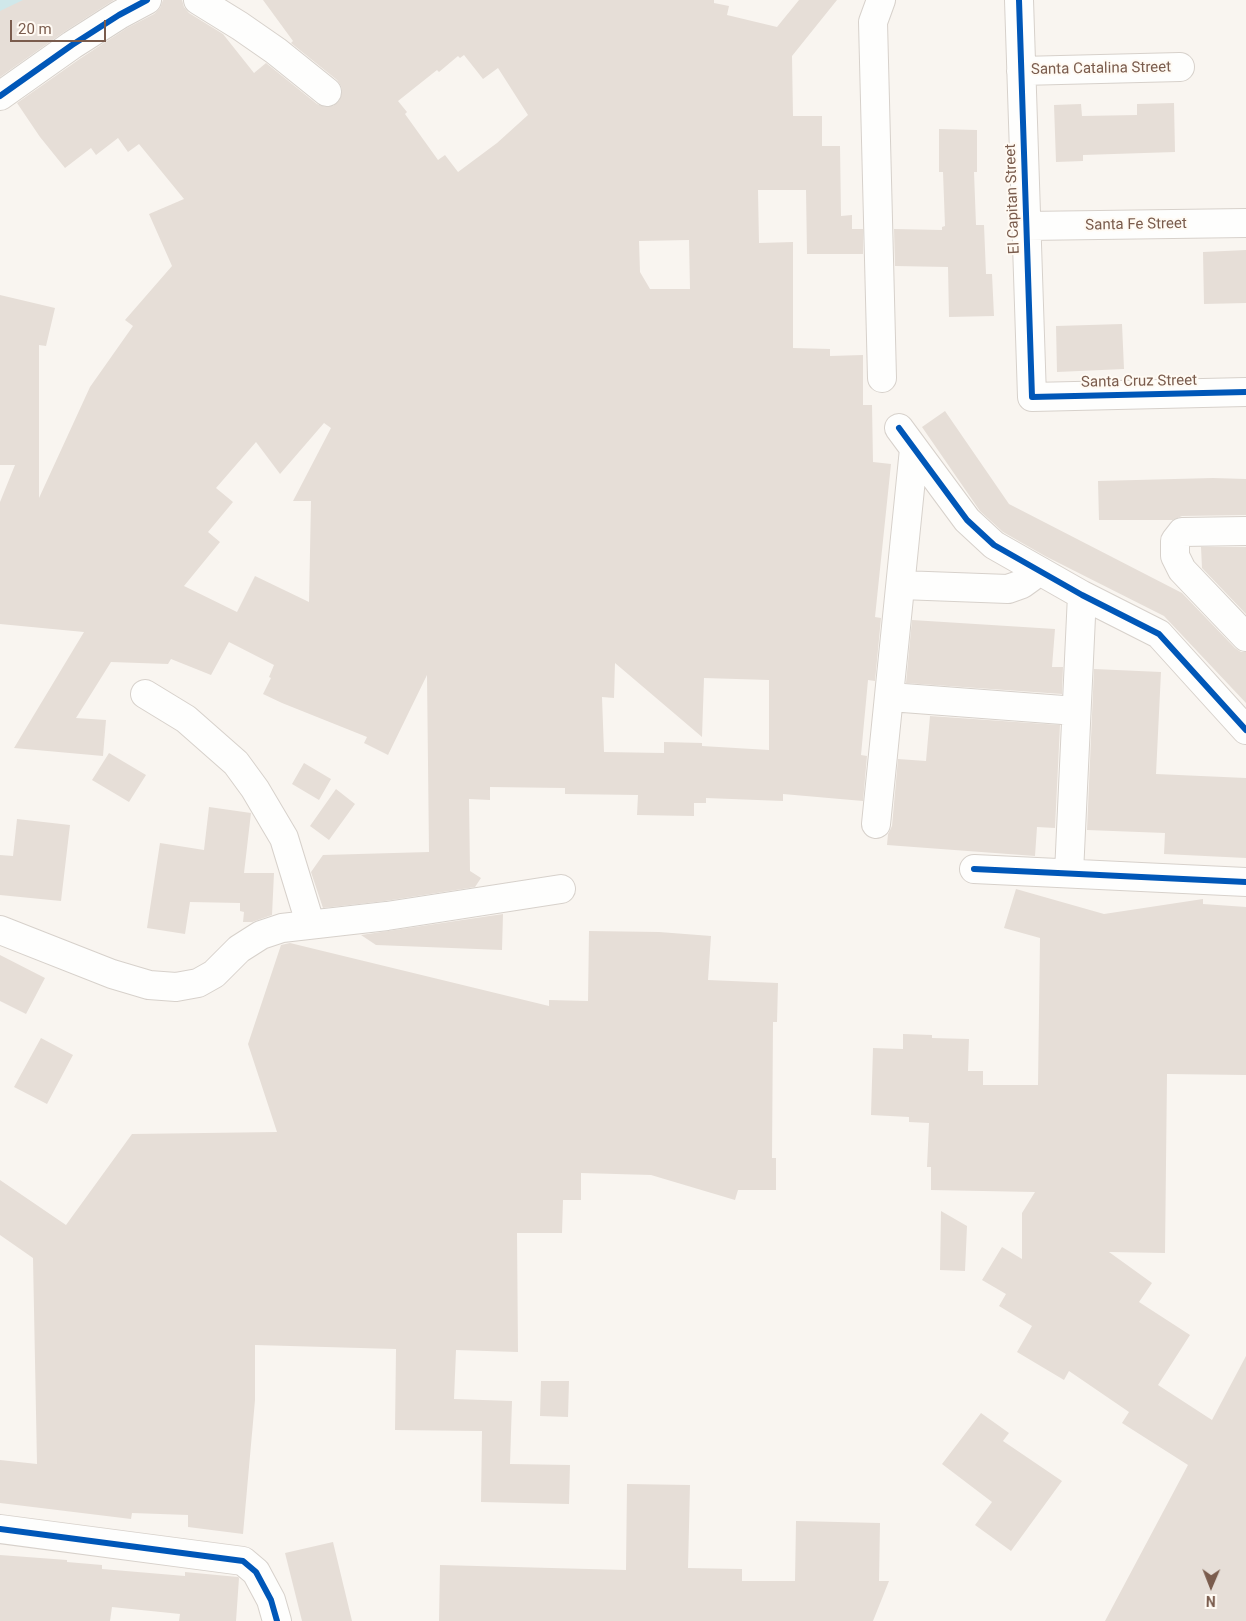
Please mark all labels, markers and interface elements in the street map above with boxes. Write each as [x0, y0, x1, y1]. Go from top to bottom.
scale bar [12, 10, 109, 42]
text: 20 m [18, 20, 52, 38]
street label: Santa Catalina Street [1031, 59, 1171, 79]
street label: El Capitan Street [1002, 143, 1024, 255]
street label: Santa Fe Street [1085, 215, 1187, 235]
street label: Santa Cruz Street [1081, 372, 1197, 392]
north arrow [1186, 1561, 1236, 1611]
text: N [1206, 1593, 1216, 1609]

